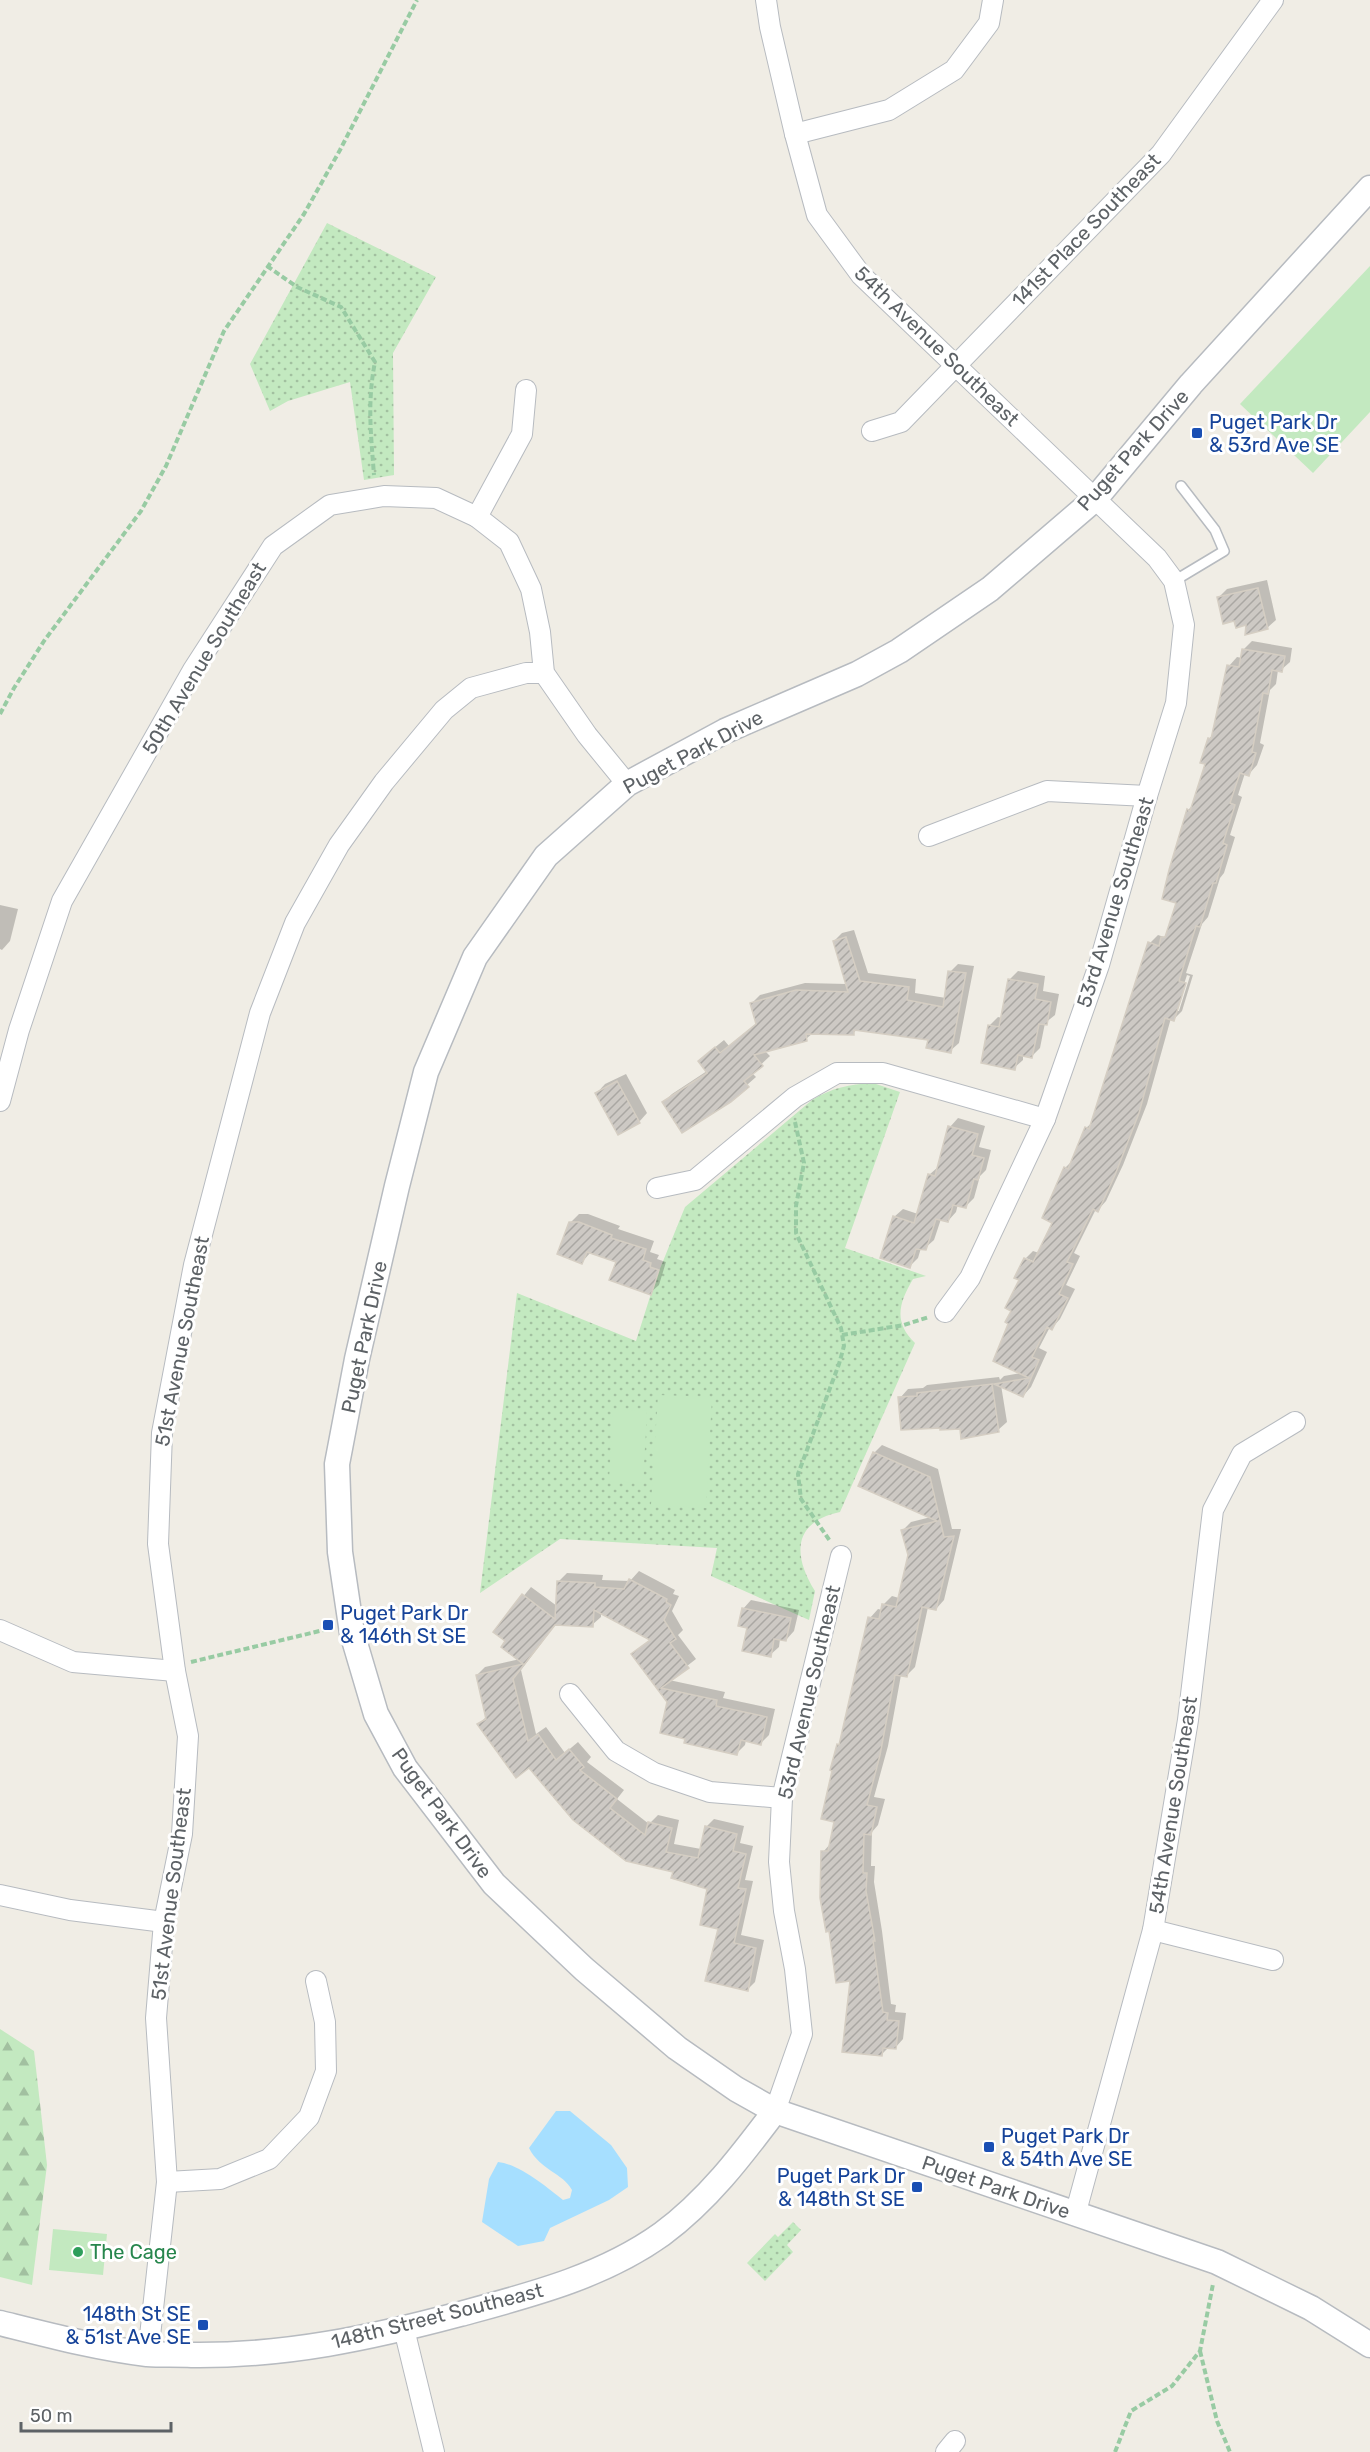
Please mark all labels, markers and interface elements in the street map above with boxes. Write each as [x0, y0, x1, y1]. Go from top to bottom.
street label: 141st Place Southeast [1006, 148, 1166, 312]
street label: 54th Avenue Southeast [850, 261, 1025, 431]
street label: Puget Park Drive [1072, 384, 1194, 516]
place label: Puget Park Dr & 53rd Ave SE [1209, 410, 1340, 457]
marker: Puget Park Dr & 53rd Ave SE [1190, 426, 1204, 440]
street label: 50th Avenue Southeast [137, 557, 271, 759]
street label: Puget Park Drive [619, 705, 767, 799]
street label: 53rd Avenue Southeast [1072, 794, 1159, 1010]
street label: 51st Avenue Southeast [150, 1234, 214, 1448]
street label: Puget Park Drive [336, 1259, 392, 1415]
street label: 53rd Avenue Southeast [773, 1583, 845, 1801]
place label: Puget Park Dr & 146th St SE [340, 1601, 469, 1648]
marker: Puget Park Dr & 146th St SE [321, 1618, 335, 1632]
street label: 54th Avenue Southeast [1144, 1694, 1202, 1915]
street label: Puget Park Drive [387, 1743, 497, 1883]
street label: 51st Avenue Southeast [146, 1786, 196, 2002]
place label: Puget Park Dr & 54th Ave SE [1001, 2124, 1133, 2171]
marker: Puget Park Dr & 54th Ave SE [982, 2140, 996, 2154]
street label: Puget Park Drive [919, 2150, 1073, 2224]
place label: Puget Park Dr & 148th St SE [777, 2164, 905, 2211]
marker: Puget Park Dr & 148th St SE [910, 2180, 924, 2194]
place label: The Cage [90, 2240, 177, 2264]
marker: The Cage [71, 2245, 85, 2259]
street label: 148th Street Southeast [329, 2278, 546, 2354]
place label: 148th St SE & 51st Ave SE [66, 2302, 191, 2349]
marker: 148th St SE & 51st Ave SE [196, 2318, 210, 2332]
scale bar [21, 2395, 171, 2433]
text: 50 m [30, 2405, 73, 2427]

